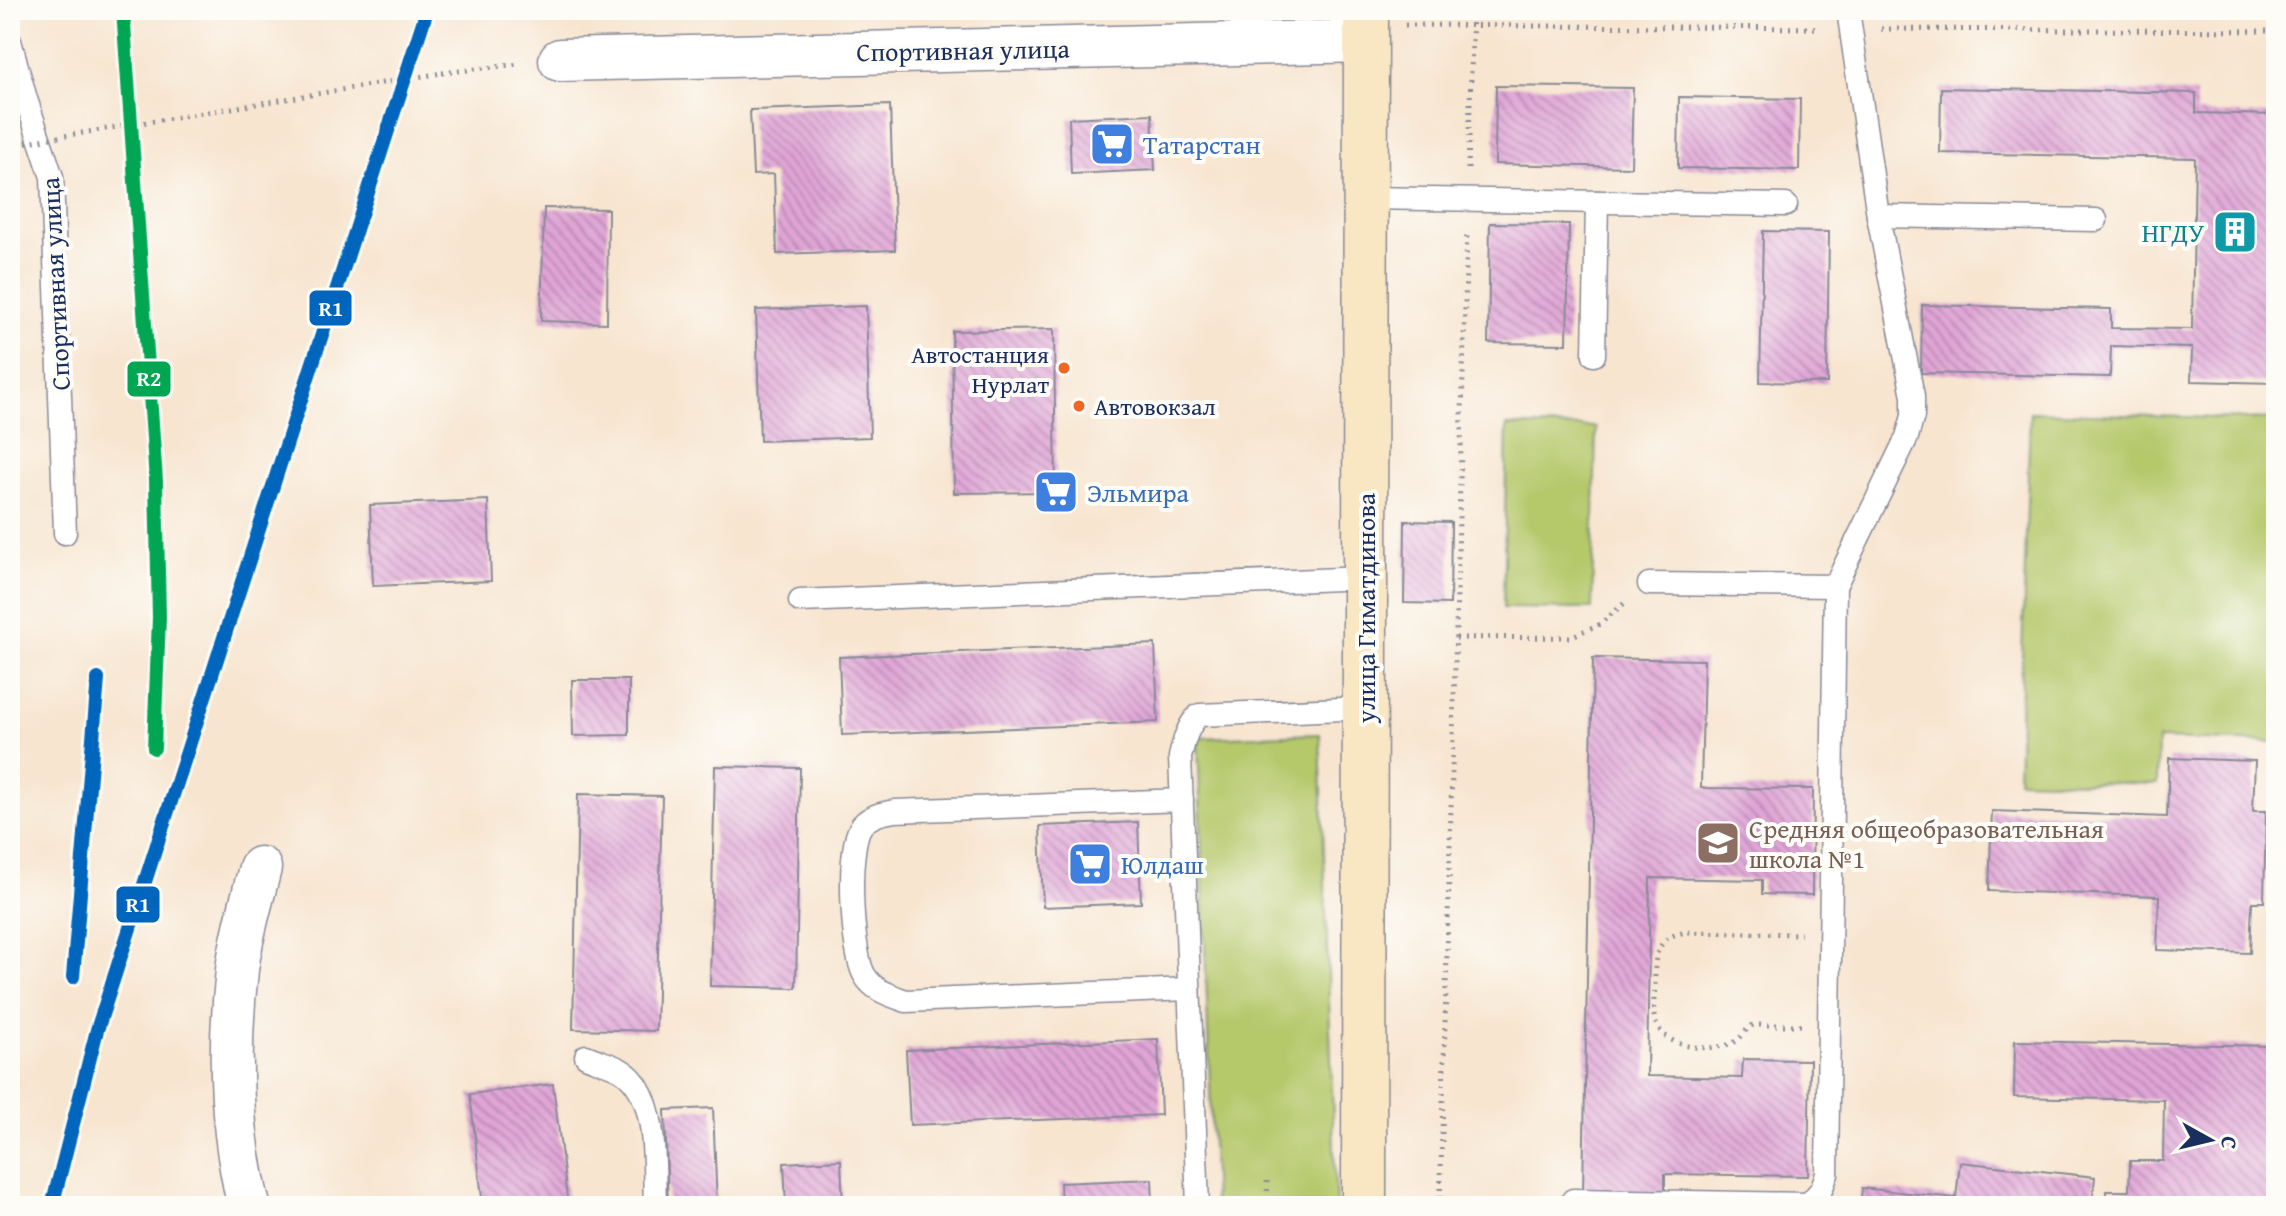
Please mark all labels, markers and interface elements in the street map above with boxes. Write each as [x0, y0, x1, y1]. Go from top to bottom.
street label: Спортивная улица [856, 29, 1071, 71]
supermarket icon: Татарстан [1088, 120, 1136, 168]
place label: Татарстан [1143, 125, 1260, 164]
street label: Спортивная улица [30, 176, 80, 392]
building icon: НГДУ [2211, 208, 2259, 256]
place label: НГДУ [2142, 213, 2204, 252]
line badge: R1 [308, 289, 353, 327]
text: R1 [318, 292, 344, 324]
place label: Автостанция Нурлат [911, 337, 1049, 402]
line badge: R2 [126, 360, 172, 398]
marker: Автостанция Нурлат [1056, 360, 1072, 376]
text: R2 [136, 362, 162, 394]
place label: Автовокзал [1094, 389, 1216, 424]
marker: Автовокзал [1071, 398, 1087, 414]
supermarket icon: Эльмира [1032, 468, 1080, 516]
place label: Эльмира [1087, 473, 1190, 512]
street label: улица Гиматдинова [1346, 492, 1385, 724]
place label: Средняя общеобразовательная школа №1 [1749, 809, 2104, 878]
school or university icon: Средняя общеобразовательная школа №1 [1694, 819, 1742, 867]
supermarket icon: Юлдаш [1066, 840, 1114, 888]
place label: Юлдаш [1121, 845, 1204, 884]
line badge: R1 [115, 885, 161, 924]
text: R1 [125, 888, 151, 920]
north arrow [2170, 1100, 2250, 1180]
text: С [2213, 1134, 2247, 1151]

